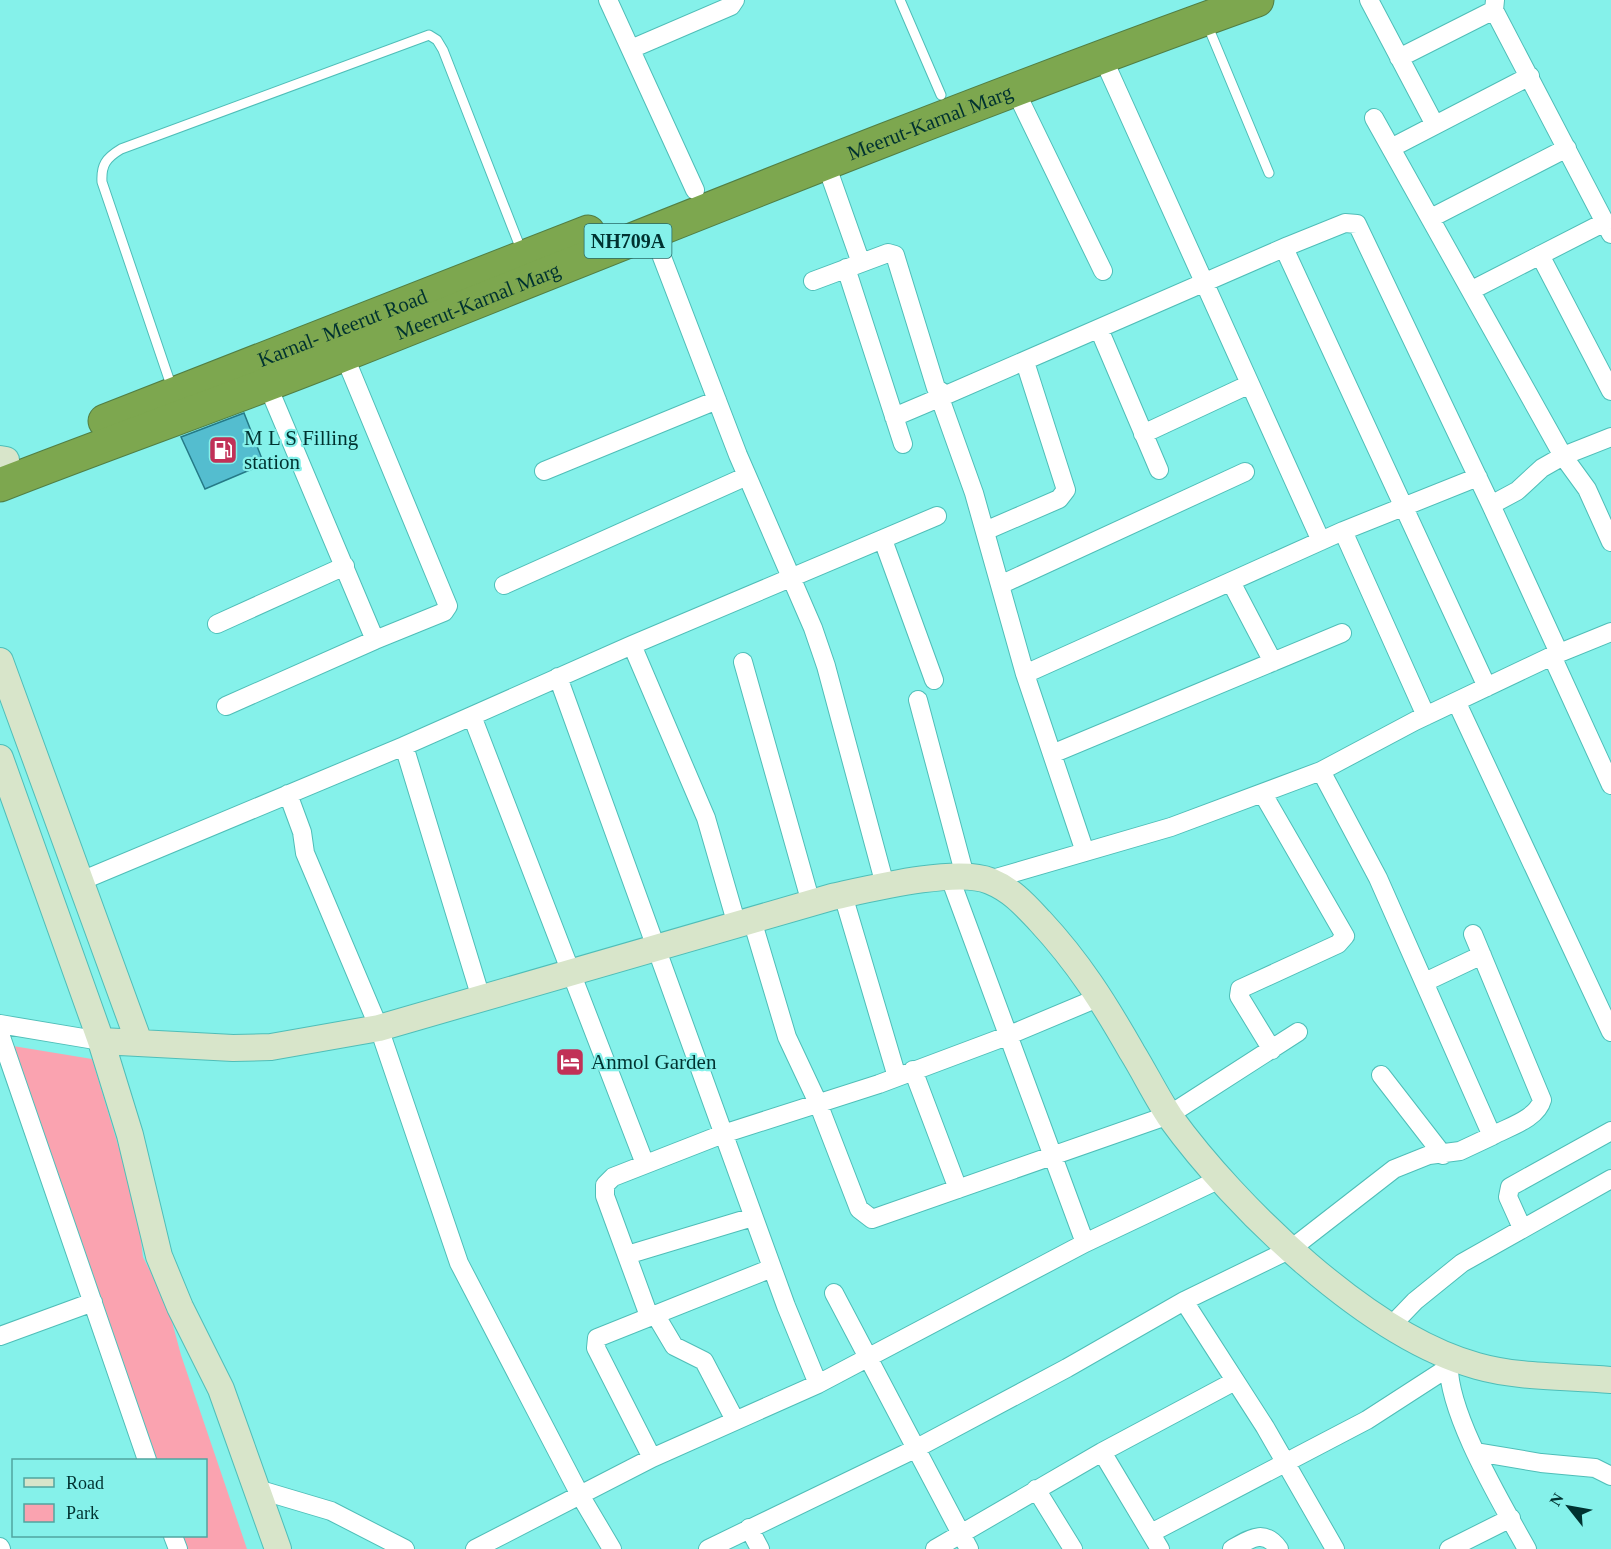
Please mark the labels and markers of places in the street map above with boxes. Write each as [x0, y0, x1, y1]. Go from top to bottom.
place label: M L S Filling station [244, 426, 359, 474]
fuel station icon: M L S Filling station [207, 434, 239, 466]
hotel icon: Anmol Garden [554, 1046, 586, 1078]
place label: Anmol Garden [591, 1050, 717, 1074]

